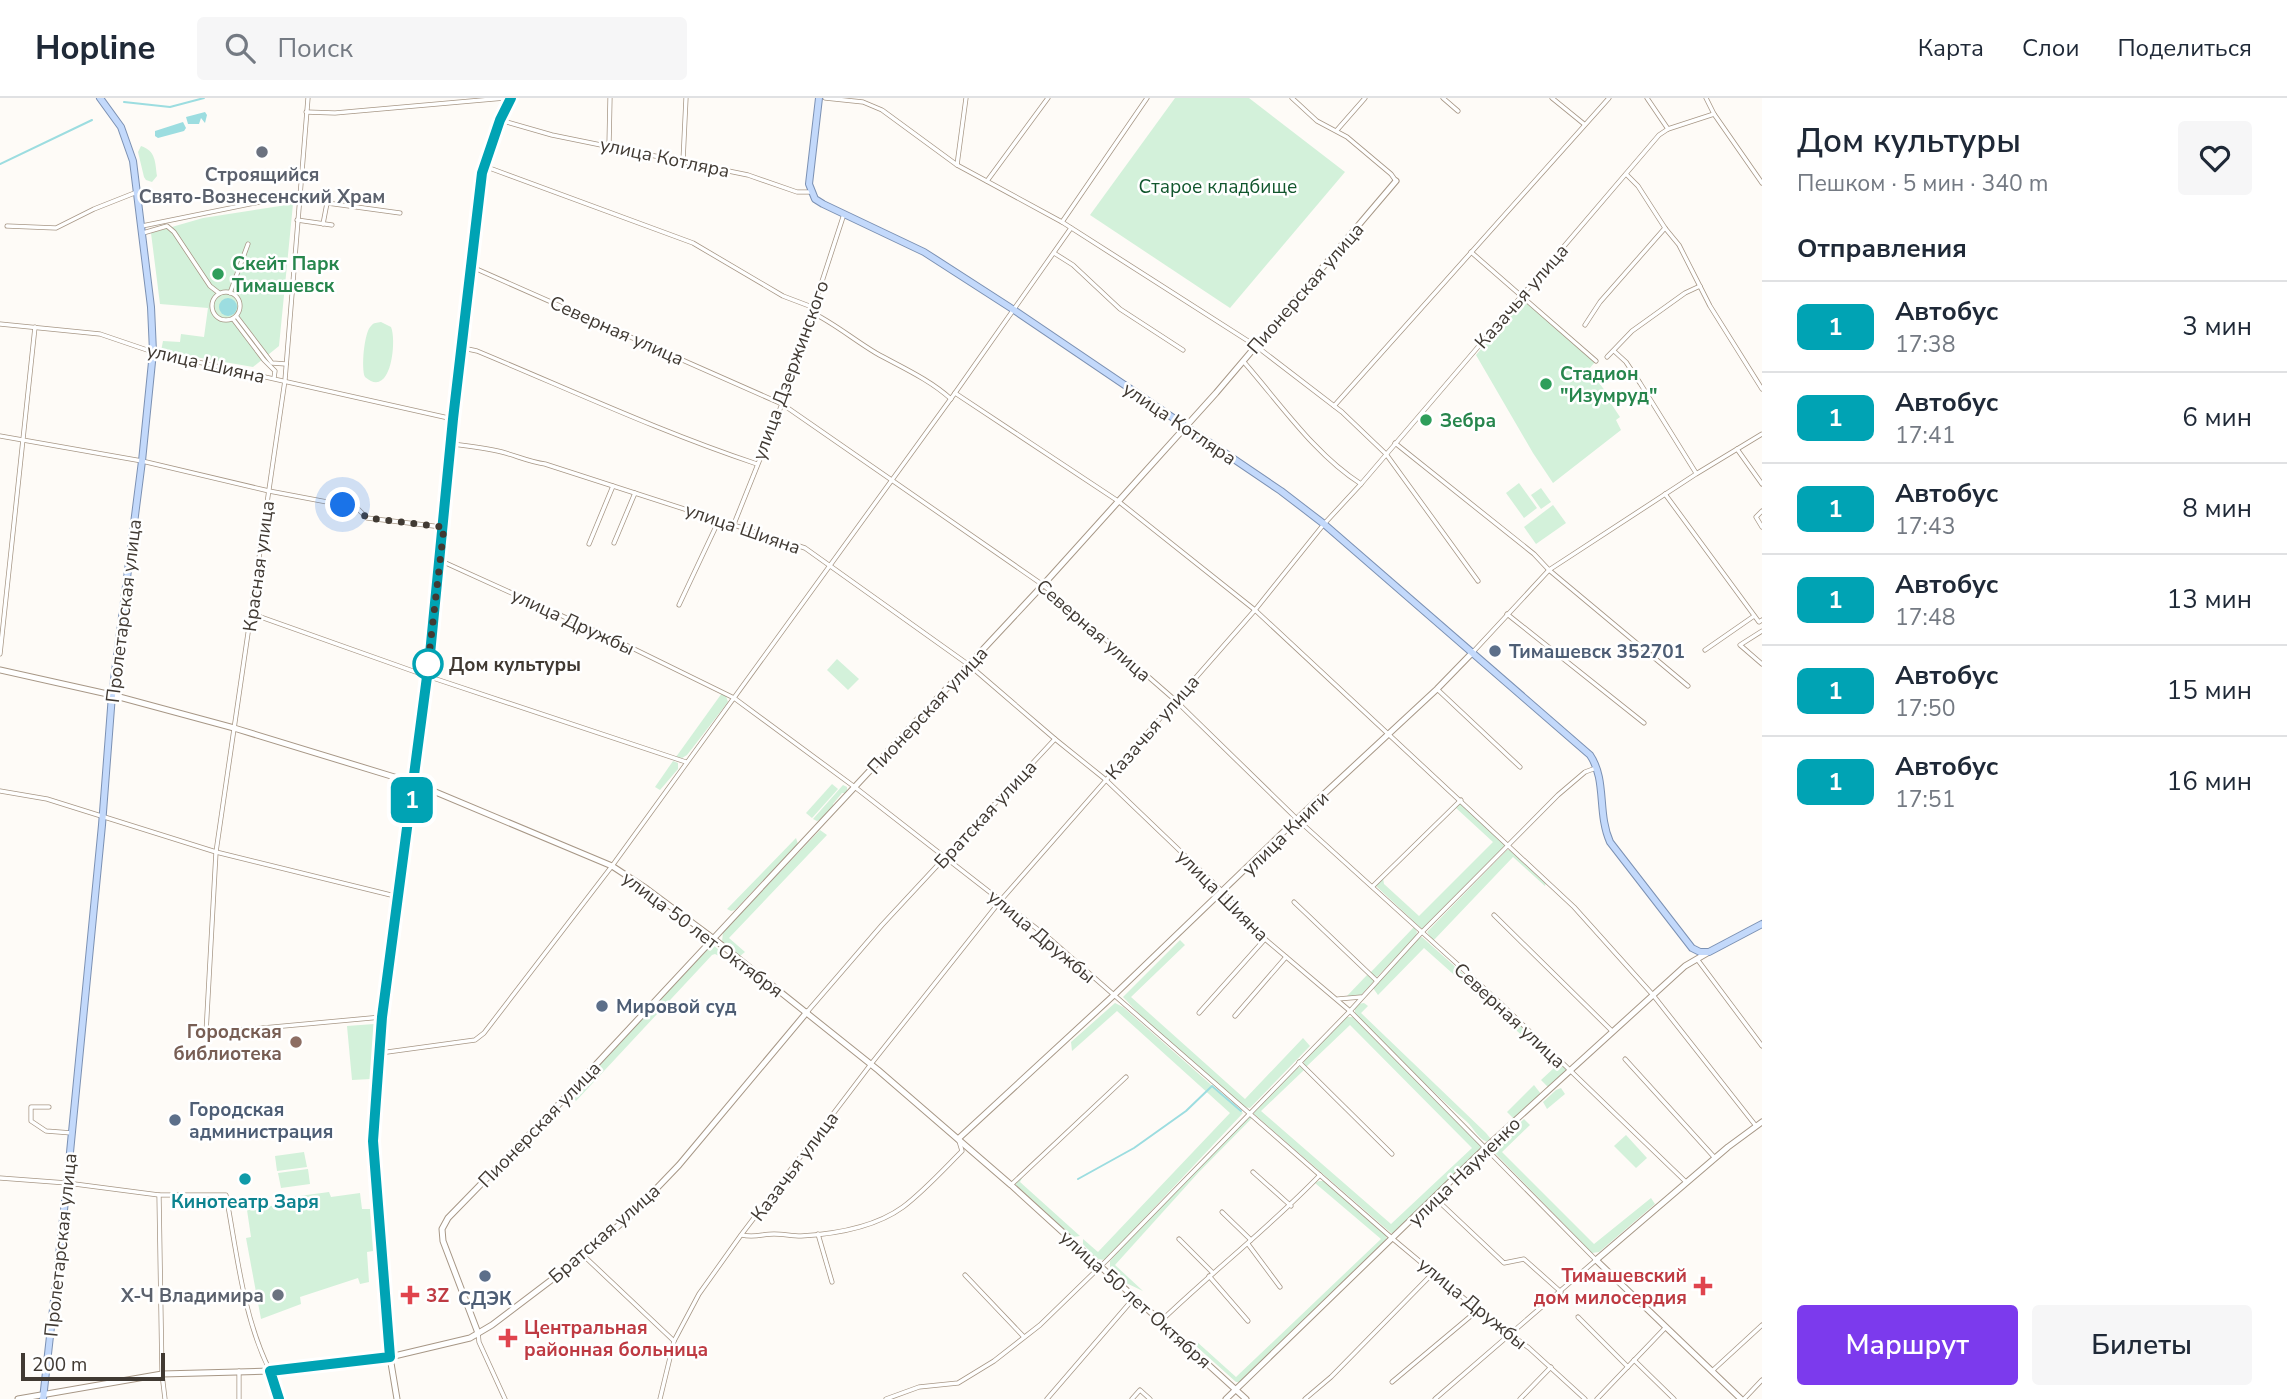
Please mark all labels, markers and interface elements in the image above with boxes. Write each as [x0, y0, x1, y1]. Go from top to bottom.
search box [197, 17, 687, 80]
text: Hopline [35, 26, 155, 71]
icon: search [221, 29, 259, 67]
text: Поиск [277, 31, 353, 66]
text: Карта [1918, 32, 1984, 64]
text: Слои [2022, 32, 2079, 64]
text: Поделиться [2117, 32, 2252, 64]
text: Дом культуры [1797, 119, 2021, 164]
button: heart [2178, 121, 2252, 195]
street label: улица Котляра [598, 132, 732, 184]
marker: Строящийся Свято-Вознесенский Храм [254, 144, 270, 160]
place label: Строящийся Свято-Вознесенский Храм [139, 162, 385, 210]
text: Пешком · 5 мин · 340 m [1797, 168, 2048, 199]
park label: Старое кладбище [1139, 174, 1297, 200]
street label: Пионерская улица [1241, 217, 1370, 360]
text: Отправления [1797, 231, 1967, 266]
street label: Казачья улица [1469, 239, 1575, 355]
place label: Скейт Парк Тимашевск [232, 251, 340, 299]
marker: Скейт Парк Тимашевск [210, 266, 226, 282]
street label: улица Дзержинского [746, 277, 836, 464]
street label: Северная улица [545, 290, 688, 372]
text: Автобус [1895, 294, 1998, 329]
text: 3 мин [2182, 309, 2252, 344]
text: 1 [1828, 311, 1843, 343]
text: 17:38 [1895, 329, 1955, 360]
street label: улица Шияна [144, 338, 267, 390]
place label: Стадион "Изумруд" [1560, 361, 1657, 409]
street label: улица Котляра [1118, 376, 1241, 471]
marker: Стадион "Изумруд" [1538, 376, 1554, 392]
text: Автобус [1895, 385, 1998, 420]
text: 6 мин [2182, 400, 2252, 435]
text: 1 [1828, 402, 1843, 434]
place label: Зебра [1440, 408, 1496, 434]
marker: Зебра [1418, 412, 1434, 428]
text: 17:41 [1895, 420, 1955, 451]
text: Автобус [1895, 476, 1998, 511]
your location [325, 487, 360, 522]
text: 8 мин [2182, 491, 2252, 526]
text: 1 [1828, 493, 1843, 525]
street label: улица Шияна [681, 497, 804, 561]
street label: Красная улица [237, 499, 281, 633]
text: 17:43 [1895, 511, 1955, 542]
street label: Пролетарская улица [100, 518, 148, 704]
text: Автобус [1895, 567, 1998, 602]
street label: Северная улица [1030, 574, 1156, 688]
street label: улица Дружбы [507, 582, 638, 662]
text: 13 мин [2167, 582, 2252, 617]
text: 1 [1828, 584, 1843, 616]
text: 17:48 [1895, 602, 1955, 633]
place label: Тимашевск 352701 [1509, 639, 1685, 665]
street label: Пионерская улица [862, 641, 994, 780]
marker: Тимашевск 352701 [1487, 643, 1503, 659]
marker: Дом культуры [413, 649, 443, 679]
place label: Дом культуры [449, 652, 581, 678]
text: Автобус [1895, 658, 1998, 693]
street label: Казачья улица [1100, 670, 1206, 786]
text: 15 мин [2167, 673, 2252, 708]
text: 1 [1828, 675, 1843, 707]
text: 17:50 [1895, 693, 1955, 724]
text: Автобус [1895, 749, 1998, 784]
street label: Братская улица [929, 755, 1043, 875]
text: 16 мин [2167, 764, 2252, 799]
text: 1 [1828, 766, 1843, 798]
line badge: 1 [389, 777, 435, 823]
text: 1 [405, 784, 419, 816]
text: 17:51 [1895, 784, 1955, 815]
street label: улица Книги [1236, 786, 1335, 882]
street label: улица Шияна [1170, 844, 1274, 948]
street label: улица 50 лет Октября [616, 866, 788, 1004]
street label: улица Дружбы [982, 884, 1101, 990]
street label: Северная улица [1448, 957, 1571, 1074]
place label: Мировой суд [616, 994, 737, 1020]
marker: Мировой суд [594, 998, 610, 1014]
place label: Городская библиотека [174, 1019, 282, 1067]
marker: Городская библиотека [288, 1034, 304, 1050]
street label: Пионерская улица [473, 1056, 607, 1194]
place label: Городская администрация [189, 1097, 333, 1145]
street label: Казачья улица [745, 1106, 845, 1227]
street label: улица Науменко [1403, 1111, 1527, 1232]
marker: Городская администрация [167, 1112, 183, 1128]
street label: Пролетарская улица [38, 1152, 84, 1338]
marker: Кинотеатр Заря [237, 1171, 253, 1187]
street label: Братская улица [543, 1178, 666, 1289]
place label: Кинотеатр Заря [171, 1189, 319, 1215]
street label: улица 50 лет Октября [1054, 1225, 1217, 1375]
street label: улица Дружбы [1412, 1252, 1532, 1356]
place label: Тимашевский дом милосердия [1534, 1263, 1687, 1311]
marker: СДЭК [477, 1268, 493, 1284]
marker: Тимашевский дом милосердия [1693, 1276, 1713, 1296]
place label: Х-Ч Владимира [120, 1283, 264, 1309]
place label: 3Z [426, 1283, 449, 1309]
marker: 3Z [400, 1285, 420, 1305]
place label: СДЭК [458, 1286, 512, 1312]
marker: Х-Ч Владимира [270, 1287, 286, 1303]
button: Маршрут [1797, 1305, 2018, 1385]
button: Билеты [2032, 1305, 2252, 1385]
place label: Центральная районная больница [524, 1315, 708, 1363]
marker: Центральная районная больница [498, 1328, 518, 1348]
scale bar [21, 1350, 164, 1382]
text: 200 m [32, 1352, 87, 1378]

